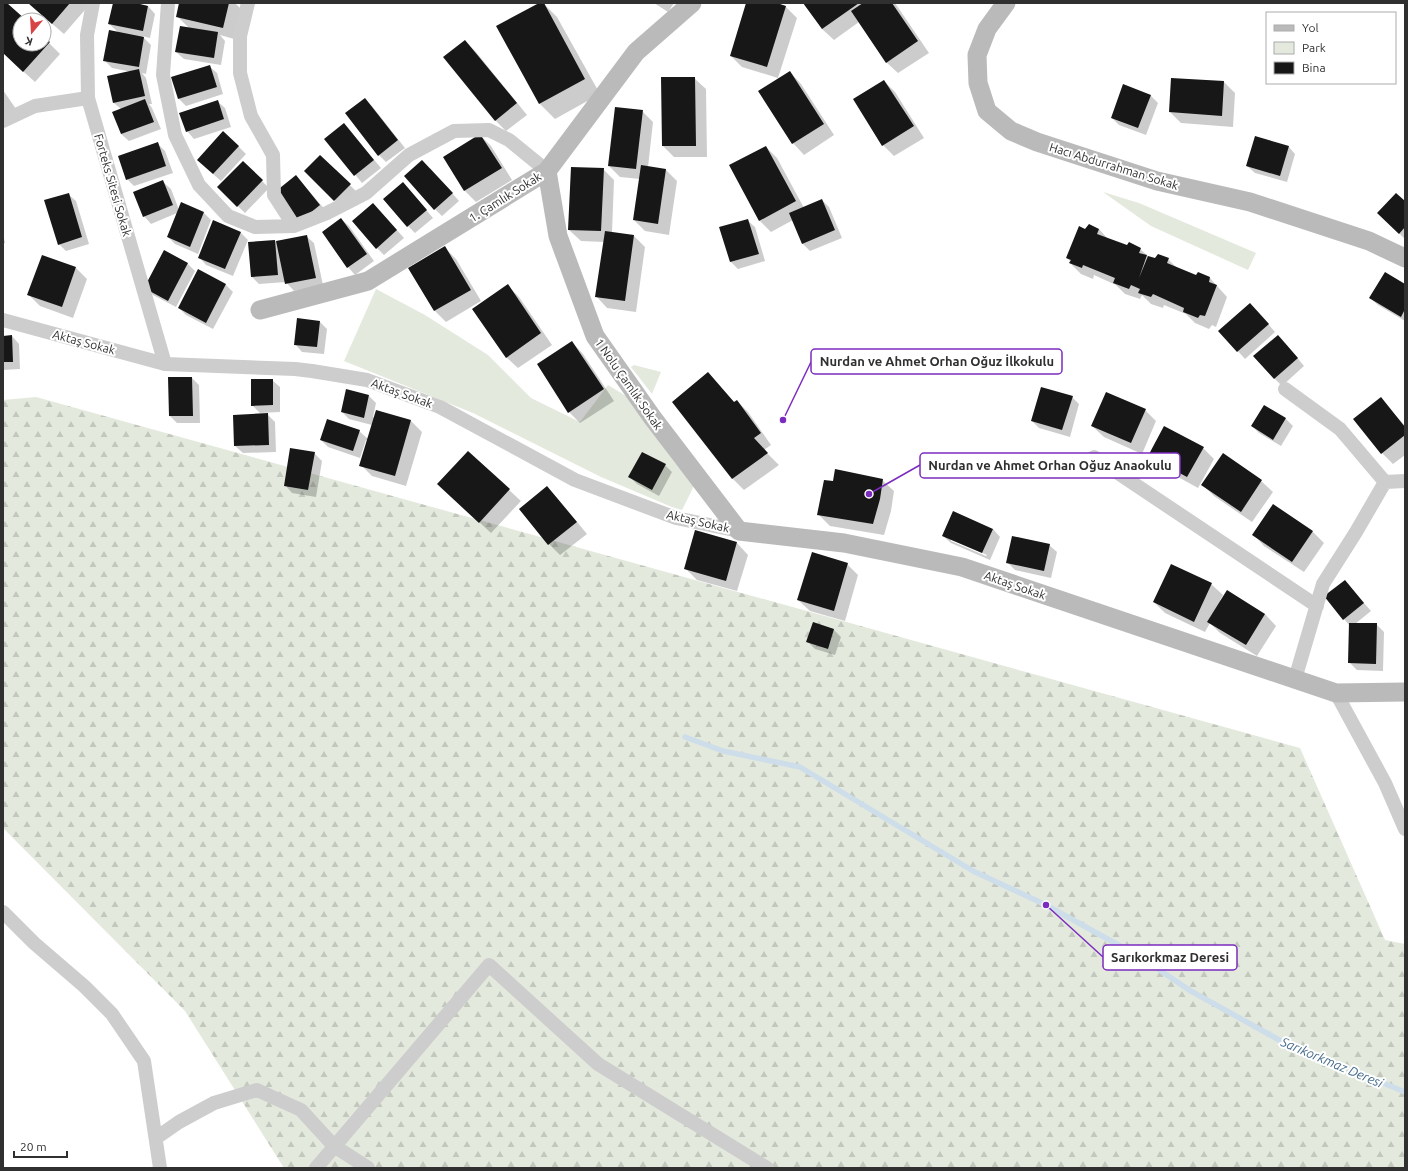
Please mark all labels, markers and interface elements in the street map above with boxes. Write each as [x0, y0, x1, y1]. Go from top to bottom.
north arrow [12, 12, 52, 52]
legend [1266, 12, 1396, 84]
text: Yol [1302, 21, 1319, 34]
text: K [23, 34, 34, 48]
text: Park [1302, 41, 1326, 54]
text: Bina [1302, 61, 1326, 74]
street label: Forteks Sitesi Sokak [92, 132, 134, 238]
street label: Hacı Abdurrahman Sokak [1048, 140, 1180, 192]
street label: 1. Çamlık Sokak [466, 170, 544, 224]
street label: Aktaş Sokak [51, 327, 117, 357]
street label: 1 Nolu Çamlık Sokak [593, 336, 665, 432]
callout: Nurdan ve Ahmet Orhan Oğuz İlkokulu [811, 349, 1062, 374]
text: Nurdan ve Ahmet Orhan Oğuz İlkokulu [820, 354, 1054, 368]
street label: Aktaş Sokak [370, 376, 434, 410]
callout: Nurdan ve Ahmet Orhan Oğuz Anaokulu [920, 453, 1180, 478]
text: Nurdan ve Ahmet Orhan Oğuz Anaokulu [928, 458, 1172, 472]
street label: Aktaş Sokak [665, 507, 731, 535]
street label: Aktaş Sokak [983, 568, 1047, 602]
callout: Sarıkorkmaz Deresi [1103, 945, 1237, 970]
text: Sarıkorkmaz Deresi [1111, 950, 1229, 964]
water label: Sarıkorkmaz Deresi [1278, 1034, 1386, 1090]
scale bar [14, 1133, 67, 1159]
text: 20 m [20, 1140, 47, 1153]

